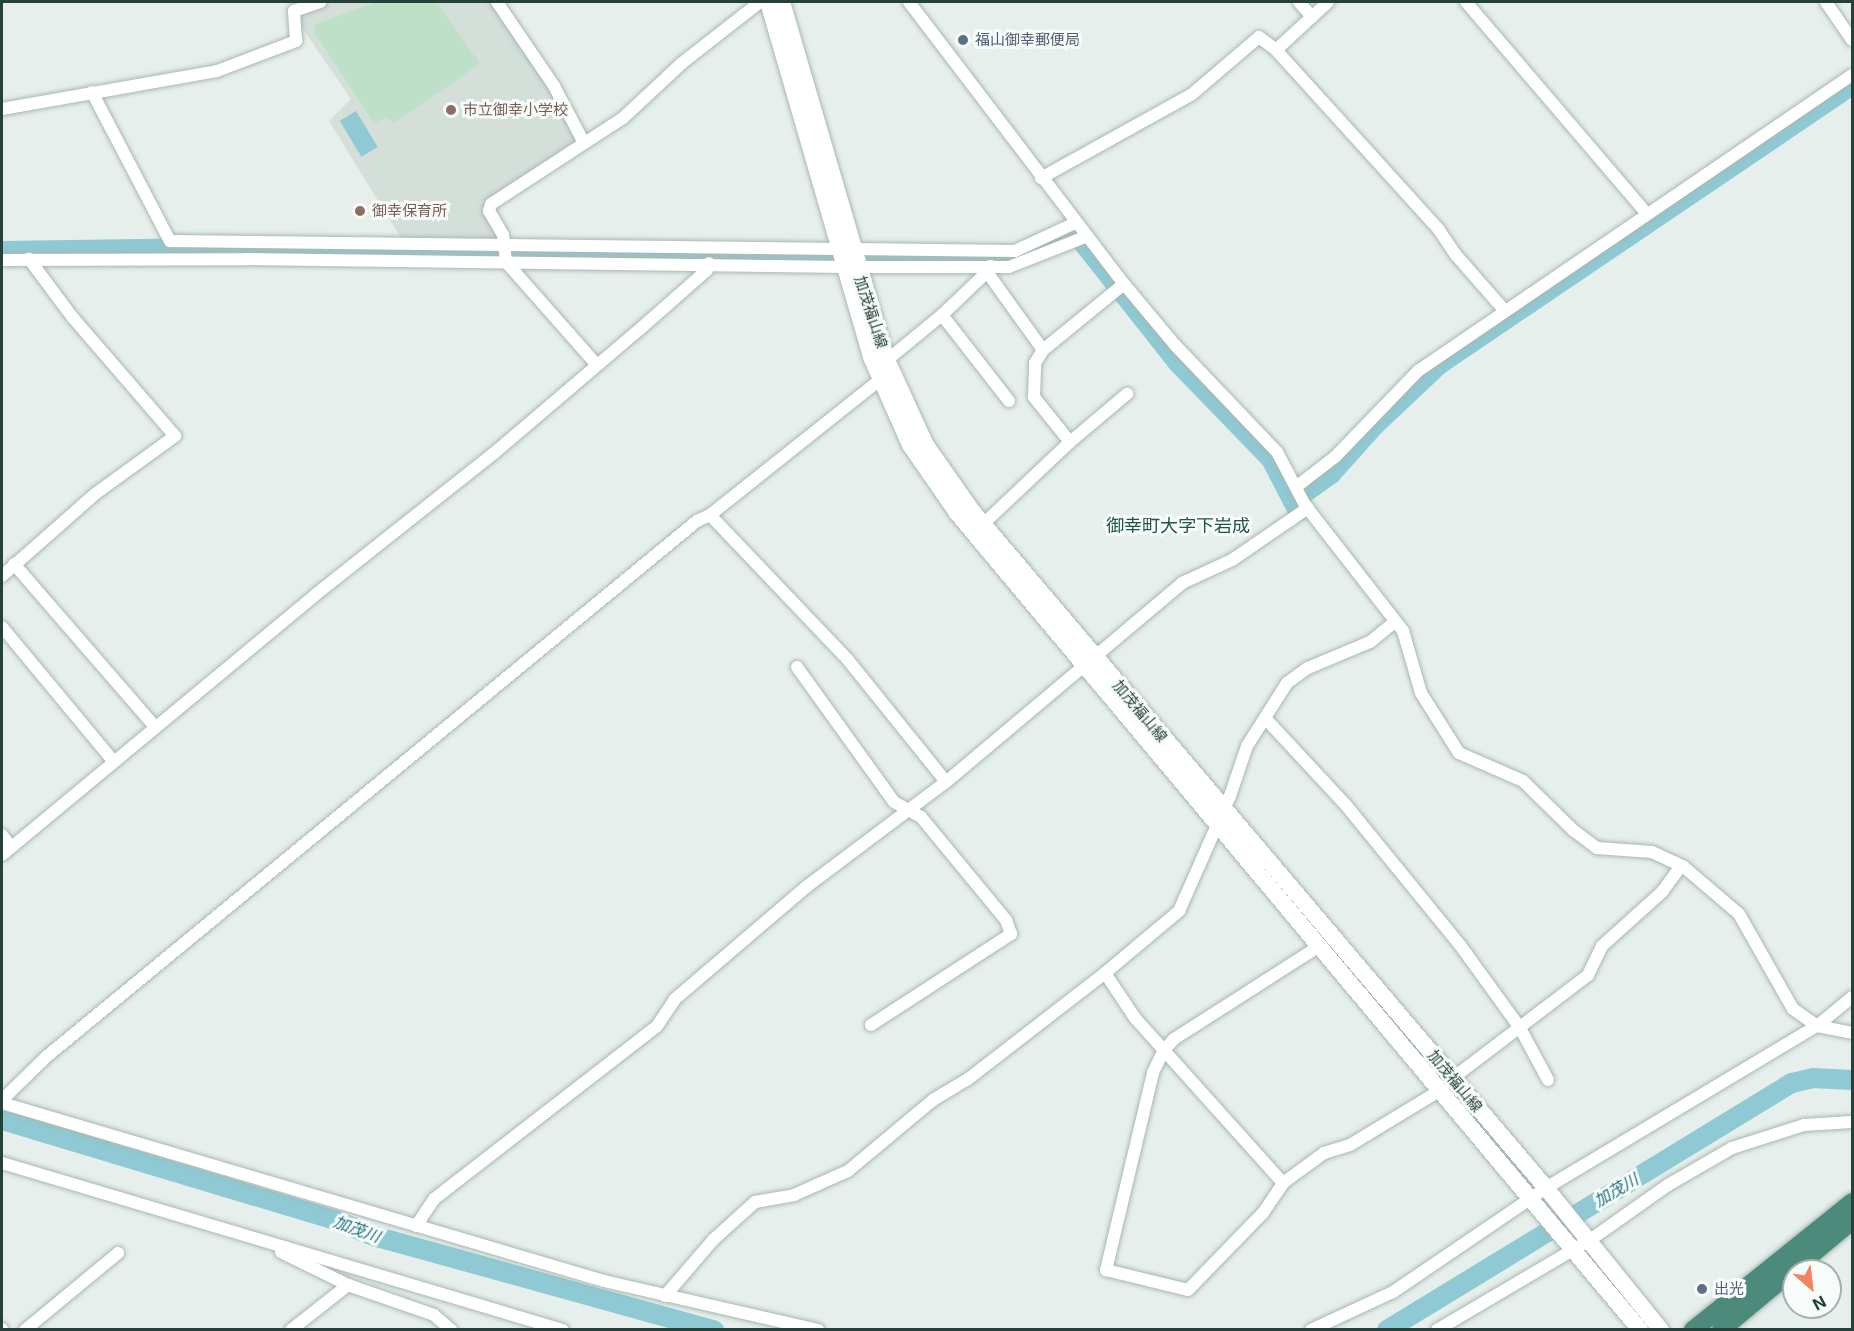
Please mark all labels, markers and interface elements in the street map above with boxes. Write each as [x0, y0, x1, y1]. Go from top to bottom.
place label: 福山御幸郵便局 [975, 31, 1080, 49]
marker: 福山御幸郵便局 [956, 33, 970, 47]
place label: 市立御幸小学校 [463, 101, 568, 119]
marker: 市立御幸小学校 [444, 103, 458, 117]
place label: 御幸保育所 [372, 202, 447, 220]
marker: 御幸保育所 [353, 204, 367, 218]
street label: 加茂福山線 [851, 274, 891, 350]
district label: 御幸町大字下岩成 [1106, 515, 1250, 537]
street label: 加茂福山線 [1109, 676, 1171, 746]
street label: 加茂福山線 [1424, 1046, 1486, 1116]
water label: 加茂川 [1590, 1169, 1642, 1211]
water label: 加茂川 [331, 1212, 383, 1246]
north arrow [1782, 1259, 1842, 1319]
place label: 出光 [1714, 1280, 1744, 1298]
marker: 出光 [1695, 1282, 1709, 1296]
text: N [1809, 1291, 1830, 1315]

